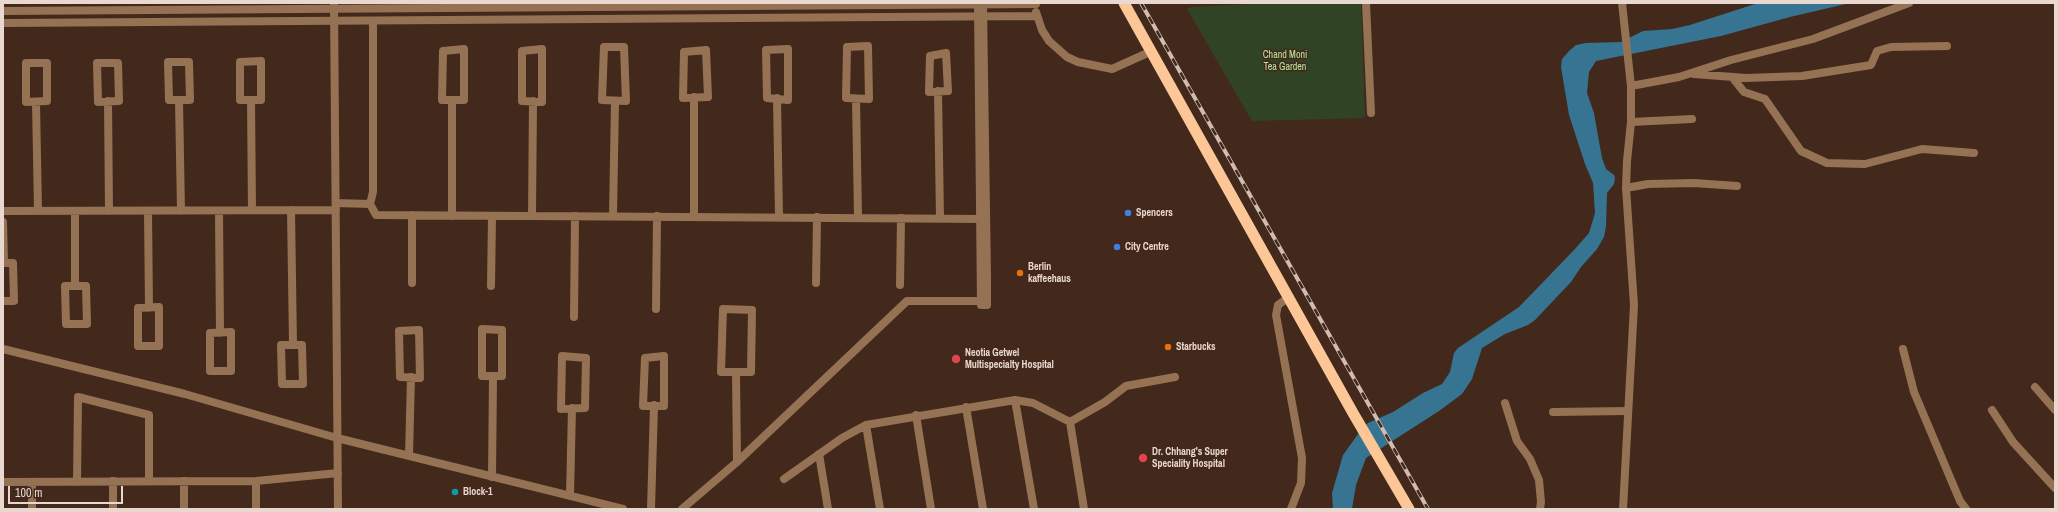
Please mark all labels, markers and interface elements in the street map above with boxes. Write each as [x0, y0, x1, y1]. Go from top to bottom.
park label: Chand Moni Tea Garden [1263, 49, 1307, 72]
place label: Spencers [1136, 207, 1173, 219]
marker: Spencers [1123, 208, 1133, 218]
place label: City Centre [1125, 241, 1169, 253]
marker: City Centre [1112, 242, 1122, 252]
place label: Berlin kaffeehaus [1028, 261, 1071, 284]
marker: Berlin kaffeehaus [1015, 268, 1025, 278]
place label: Starbucks [1176, 341, 1216, 353]
marker: Starbucks [1163, 342, 1173, 352]
place label: Neotia Getwel Multispecialty Hospital [965, 347, 1054, 370]
marker: Neotia Getwel Multispecialty Hospital [950, 353, 962, 365]
place label: Dr. Chhang's Super Speciality Hospital [1152, 446, 1228, 470]
marker: Dr. Chhang's Super Speciality Hospital [1137, 452, 1149, 464]
scale bar [10, 478, 125, 504]
text: 100 m [15, 485, 42, 501]
place label: Block-1 [463, 486, 493, 498]
marker: Block-1 [450, 487, 460, 497]

